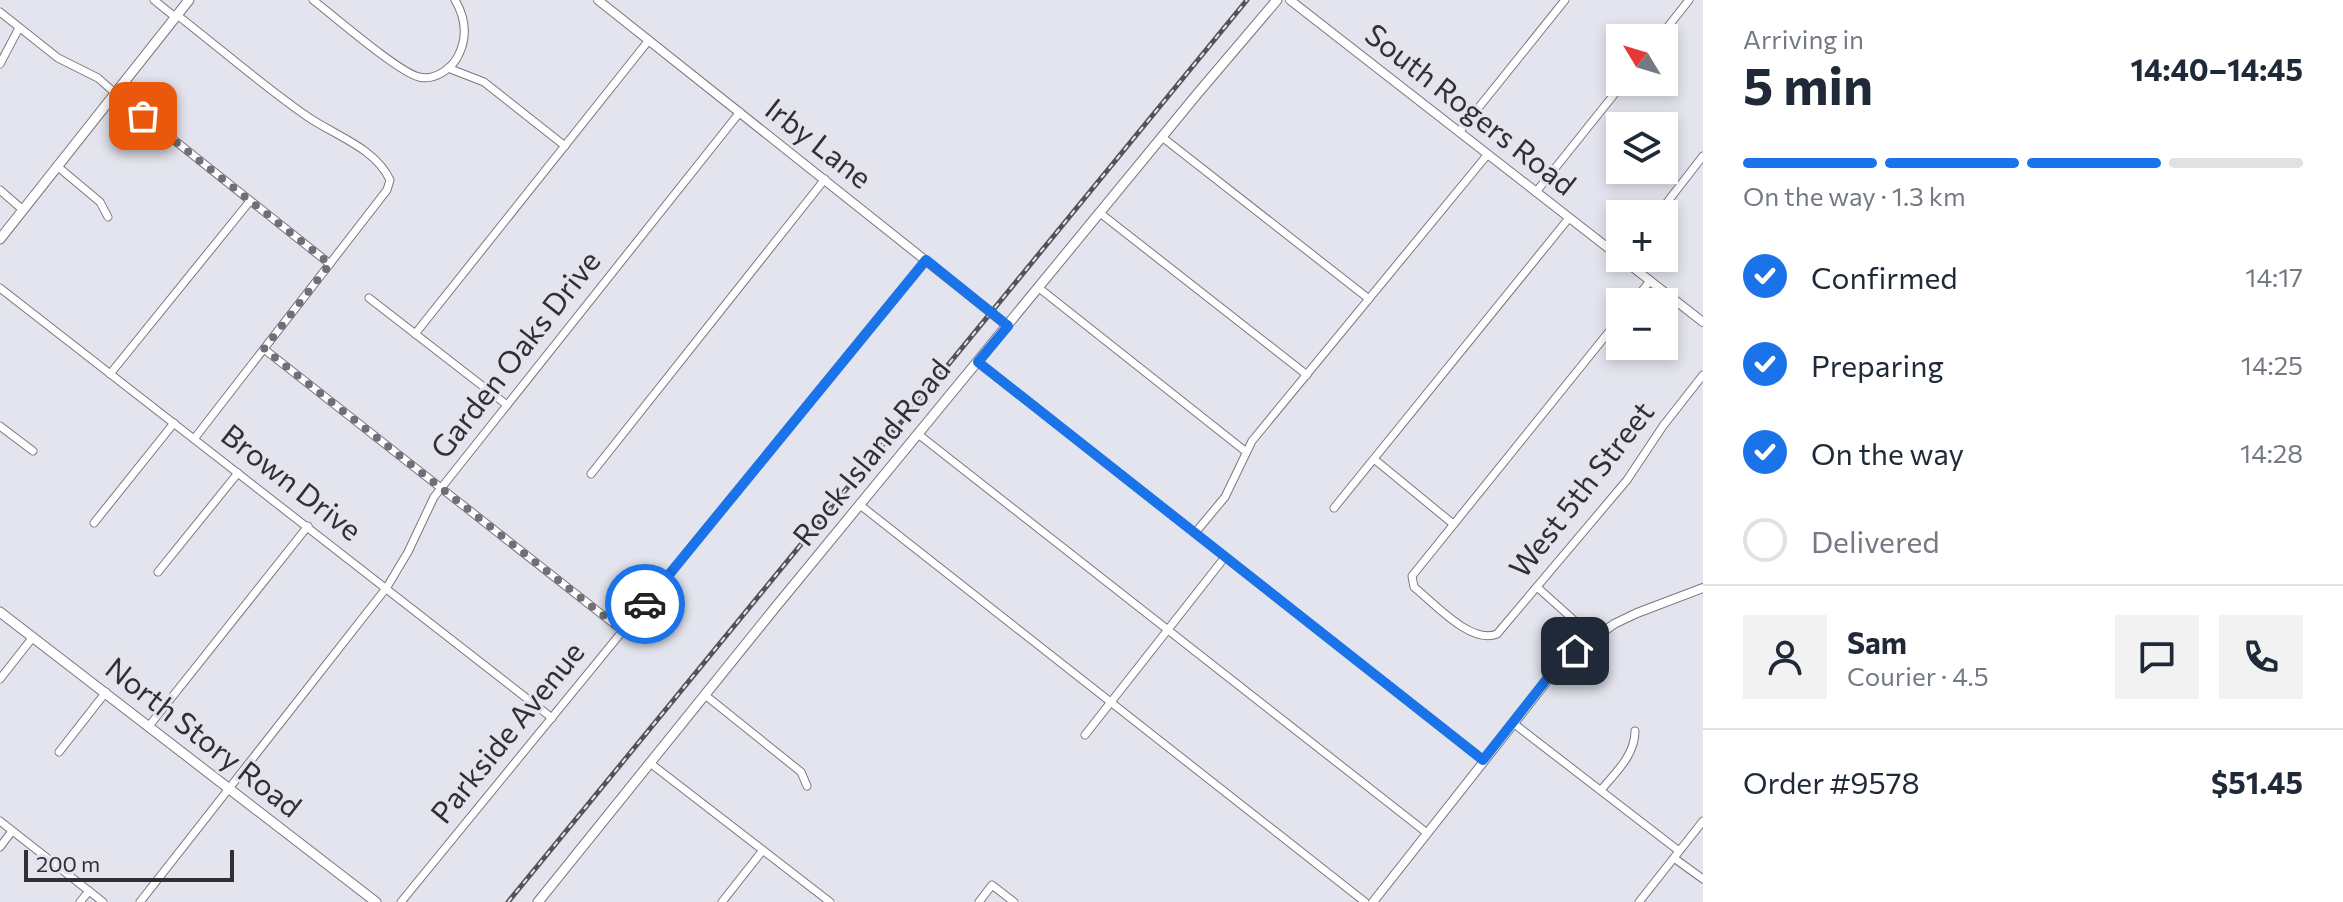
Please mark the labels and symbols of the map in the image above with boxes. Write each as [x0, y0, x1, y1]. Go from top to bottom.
street label: South Rogers Road [1359, 14, 1584, 202]
north arrow [1606, 24, 1678, 96]
pin [109, 82, 177, 150]
street label: Irby Lane [759, 89, 880, 195]
street label: Garden Oaks Drive [421, 242, 607, 465]
street label: Rock Island Road [783, 351, 957, 552]
street label: West 5th Street [1500, 393, 1660, 584]
street label: Brown Drive [215, 415, 370, 547]
courier [605, 564, 685, 644]
pin [1541, 617, 1609, 685]
street label: Parkside Avenue [422, 633, 591, 830]
street label: North Story Road [99, 648, 310, 824]
scale bar [24, 846, 234, 882]

